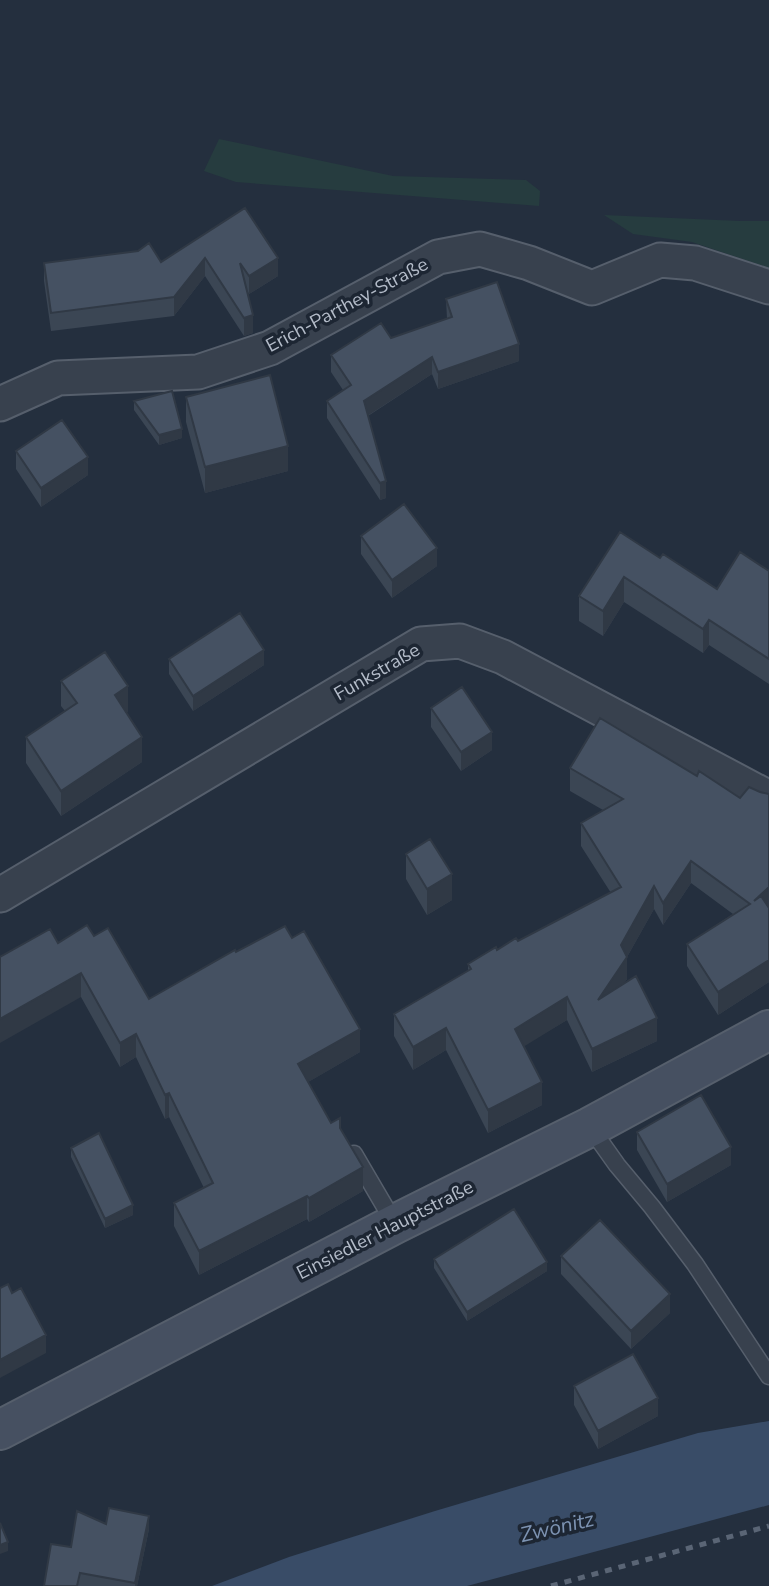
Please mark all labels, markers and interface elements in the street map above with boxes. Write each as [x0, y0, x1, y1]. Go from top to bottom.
street label: Erich-Parthey-Straße [261, 251, 433, 359]
street label: Funkstraße [329, 637, 425, 707]
street label: Einsiedler Hauptstraße [292, 1174, 478, 1286]
water label: Zwönitz [517, 1505, 597, 1549]

